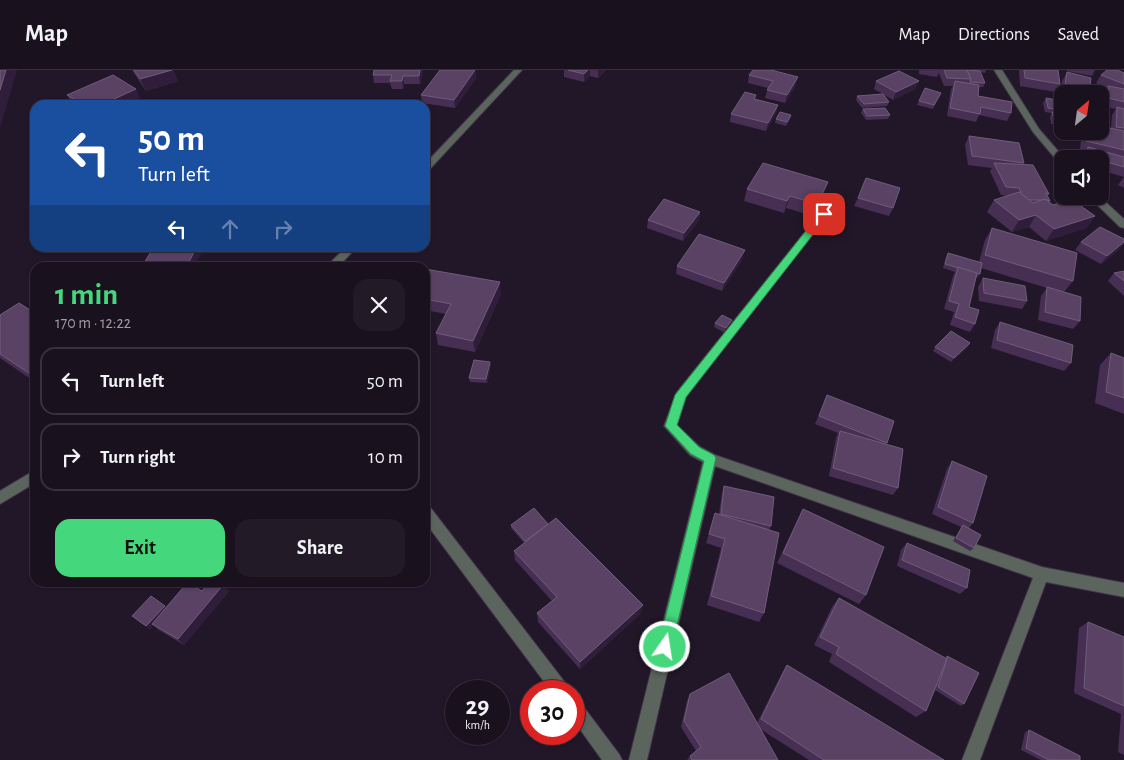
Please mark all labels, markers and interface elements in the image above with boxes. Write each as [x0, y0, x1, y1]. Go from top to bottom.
text: Map [25, 22, 68, 46]
text: Map [899, 26, 930, 44]
text: Directions [958, 26, 1030, 44]
text: Saved [1058, 26, 1099, 44]
north arrow [1054, 85, 1109, 140]
map controls [1054, 85, 1109, 205]
icon: left [55, 120, 120, 185]
text: 50 m [138, 122, 205, 157]
button: sound [1054, 150, 1109, 205]
text: Turn left [138, 163, 210, 185]
pin [803, 193, 845, 235]
icon: arrive [810, 200, 838, 228]
icon: left [163, 215, 191, 243]
icon: ahead [216, 215, 244, 243]
icon: right [269, 215, 297, 243]
button: close [353, 279, 405, 331]
text: 1 min [55, 280, 118, 310]
text: 170 m · 12:22 [55, 315, 131, 331]
icon: left [57, 367, 85, 395]
text: Turn left [100, 372, 164, 391]
text: 50 m [367, 372, 403, 391]
icon: right [57, 443, 85, 471]
text: Turn right [100, 448, 175, 467]
text: 10 m [368, 448, 403, 467]
button: Exit [55, 519, 225, 577]
button: Share [235, 519, 405, 577]
position arrow [638, 620, 690, 672]
speed limit sign: 30 [520, 680, 585, 745]
text: 29 [466, 694, 489, 719]
text: km/h [465, 719, 490, 731]

